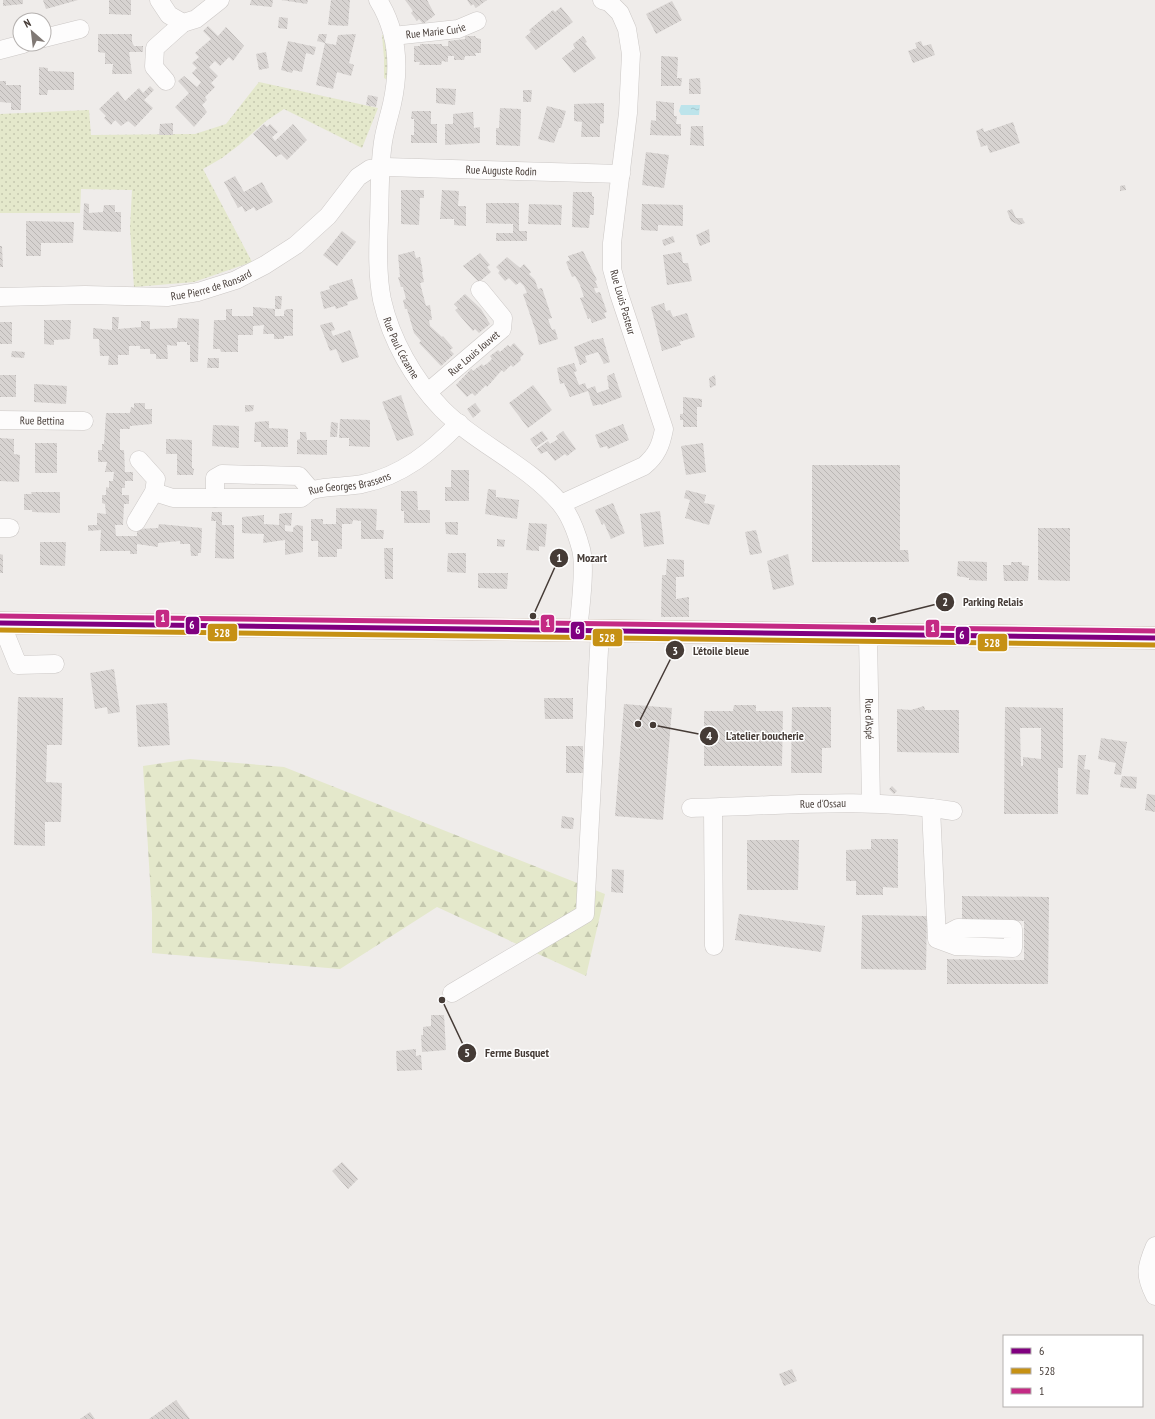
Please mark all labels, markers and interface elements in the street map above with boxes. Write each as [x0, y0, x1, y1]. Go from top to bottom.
north arrow [12, 12, 52, 52]
text: N [21, 16, 33, 31]
street label: Rue Marie Curie [405, 19, 468, 42]
street label: Rue Auguste Rodin [465, 162, 537, 178]
street label: Rue Pierre de Ronsard [170, 266, 254, 303]
street label: Rue Louis Pasteur [607, 268, 639, 336]
street label: Rue Paul Cézanne [380, 315, 423, 382]
street label: Rue Louis Jouvet [445, 327, 502, 379]
street label: Rue Bettina [20, 413, 64, 428]
street label: Rue Georges Brassens [307, 468, 393, 498]
callout: Mozart [549, 546, 615, 570]
text: 1 [556, 550, 562, 565]
text: Mozart [577, 550, 608, 565]
callout: Parking Relais [935, 590, 1031, 614]
text: 2 [942, 594, 948, 609]
text: Parking Relais [963, 594, 1023, 609]
line badge: 1 [155, 609, 170, 628]
text: 1 [160, 611, 166, 625]
line badge: 1 [540, 614, 555, 633]
line badge: 6 [185, 616, 200, 635]
text: 1 [545, 616, 551, 630]
text: 6 [189, 618, 195, 632]
line badge: 1 [925, 619, 940, 638]
line badge: 6 [570, 621, 585, 640]
text: 1 [930, 621, 936, 635]
line badge: 528 [207, 623, 238, 642]
text: 6 [575, 623, 581, 637]
text: 528 [214, 626, 230, 640]
line badge: 6 [955, 626, 970, 645]
line badge: 528 [592, 628, 623, 647]
text: 6 [959, 628, 965, 642]
text: 528 [599, 631, 615, 645]
line badge: 528 [977, 633, 1008, 652]
text: 528 [984, 636, 1000, 650]
callout: L'étoile bleue [665, 638, 757, 662]
text: 3 [672, 643, 678, 658]
text: L'étoile bleue [693, 643, 749, 658]
street label: Rue d'Aspé [862, 698, 877, 740]
callout: L'atelier boucherie [699, 724, 812, 748]
text: 4 [706, 728, 712, 743]
text: L'atelier boucherie [726, 728, 804, 743]
street label: Rue d'Ossau [800, 796, 846, 811]
callout: Ferme Busquet [457, 1041, 557, 1065]
text: 5 [464, 1045, 470, 1060]
text: Ferme Busquet [485, 1045, 549, 1060]
legend [1003, 1335, 1143, 1407]
text: 6 [1039, 1343, 1044, 1358]
text: 528 [1039, 1363, 1055, 1378]
text: 1 [1039, 1383, 1044, 1398]

